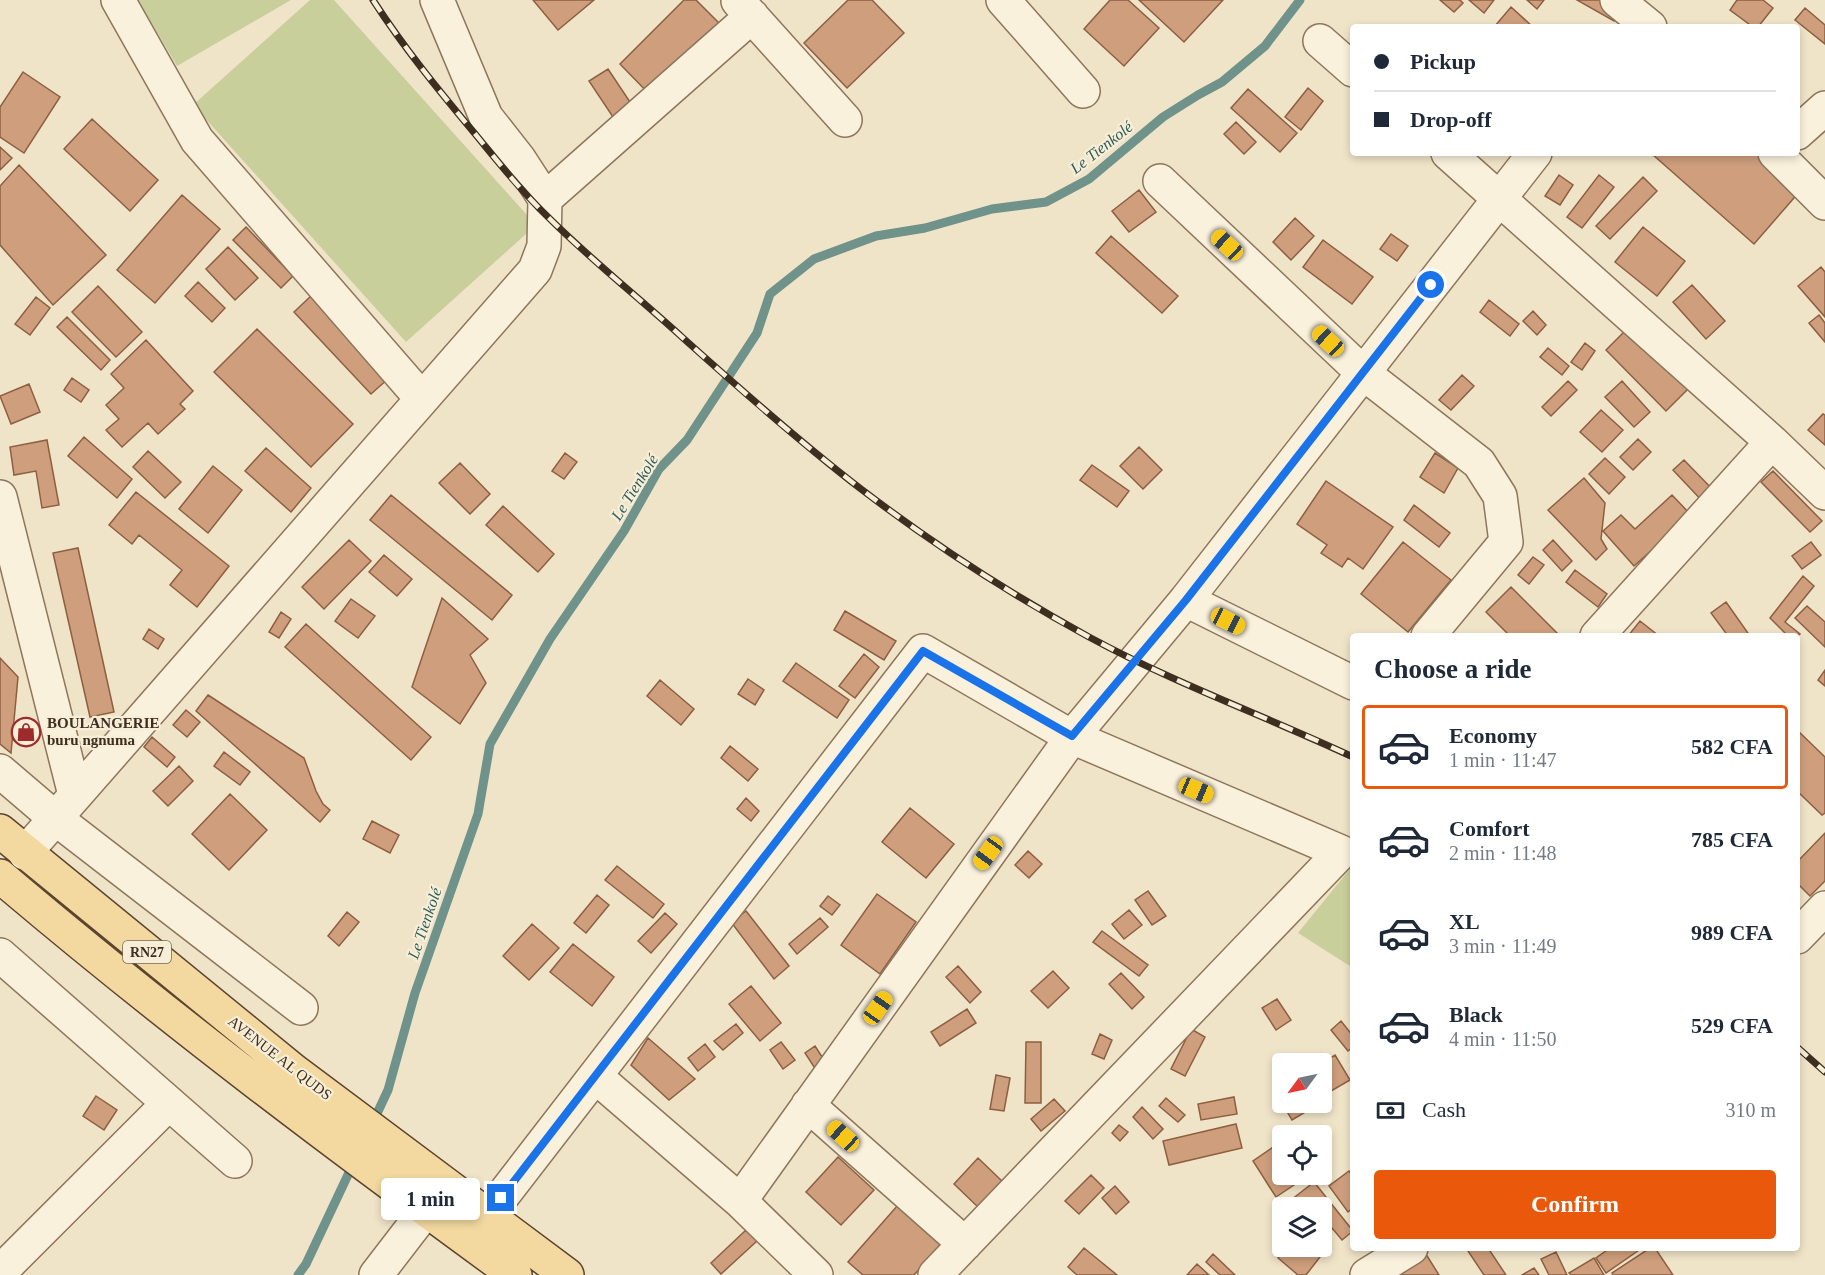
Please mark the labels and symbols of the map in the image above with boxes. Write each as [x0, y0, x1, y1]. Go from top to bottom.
water label: Le Tienkolé [1066, 117, 1136, 178]
car [1208, 226, 1246, 264]
route start [1417, 271, 1444, 298]
car [1309, 322, 1347, 360]
water label: Le Tienkolé [607, 451, 662, 524]
car [1208, 605, 1248, 637]
place label: BOULANGERIE buru ngnuma [47, 715, 160, 748]
shop icon: BOULANGERIE buru ngnuma [10, 716, 42, 748]
car [1176, 775, 1216, 805]
car [970, 833, 1006, 873]
water label: Le Tienkolé [404, 884, 445, 962]
road number: RN27 [123, 941, 171, 963]
car [860, 988, 896, 1028]
street label: AVENUE AL QUDS [225, 1013, 335, 1103]
north arrow [1272, 1053, 1332, 1113]
car [824, 1117, 862, 1155]
callout: 1 min [381, 1177, 480, 1219]
route end [487, 1184, 514, 1211]

